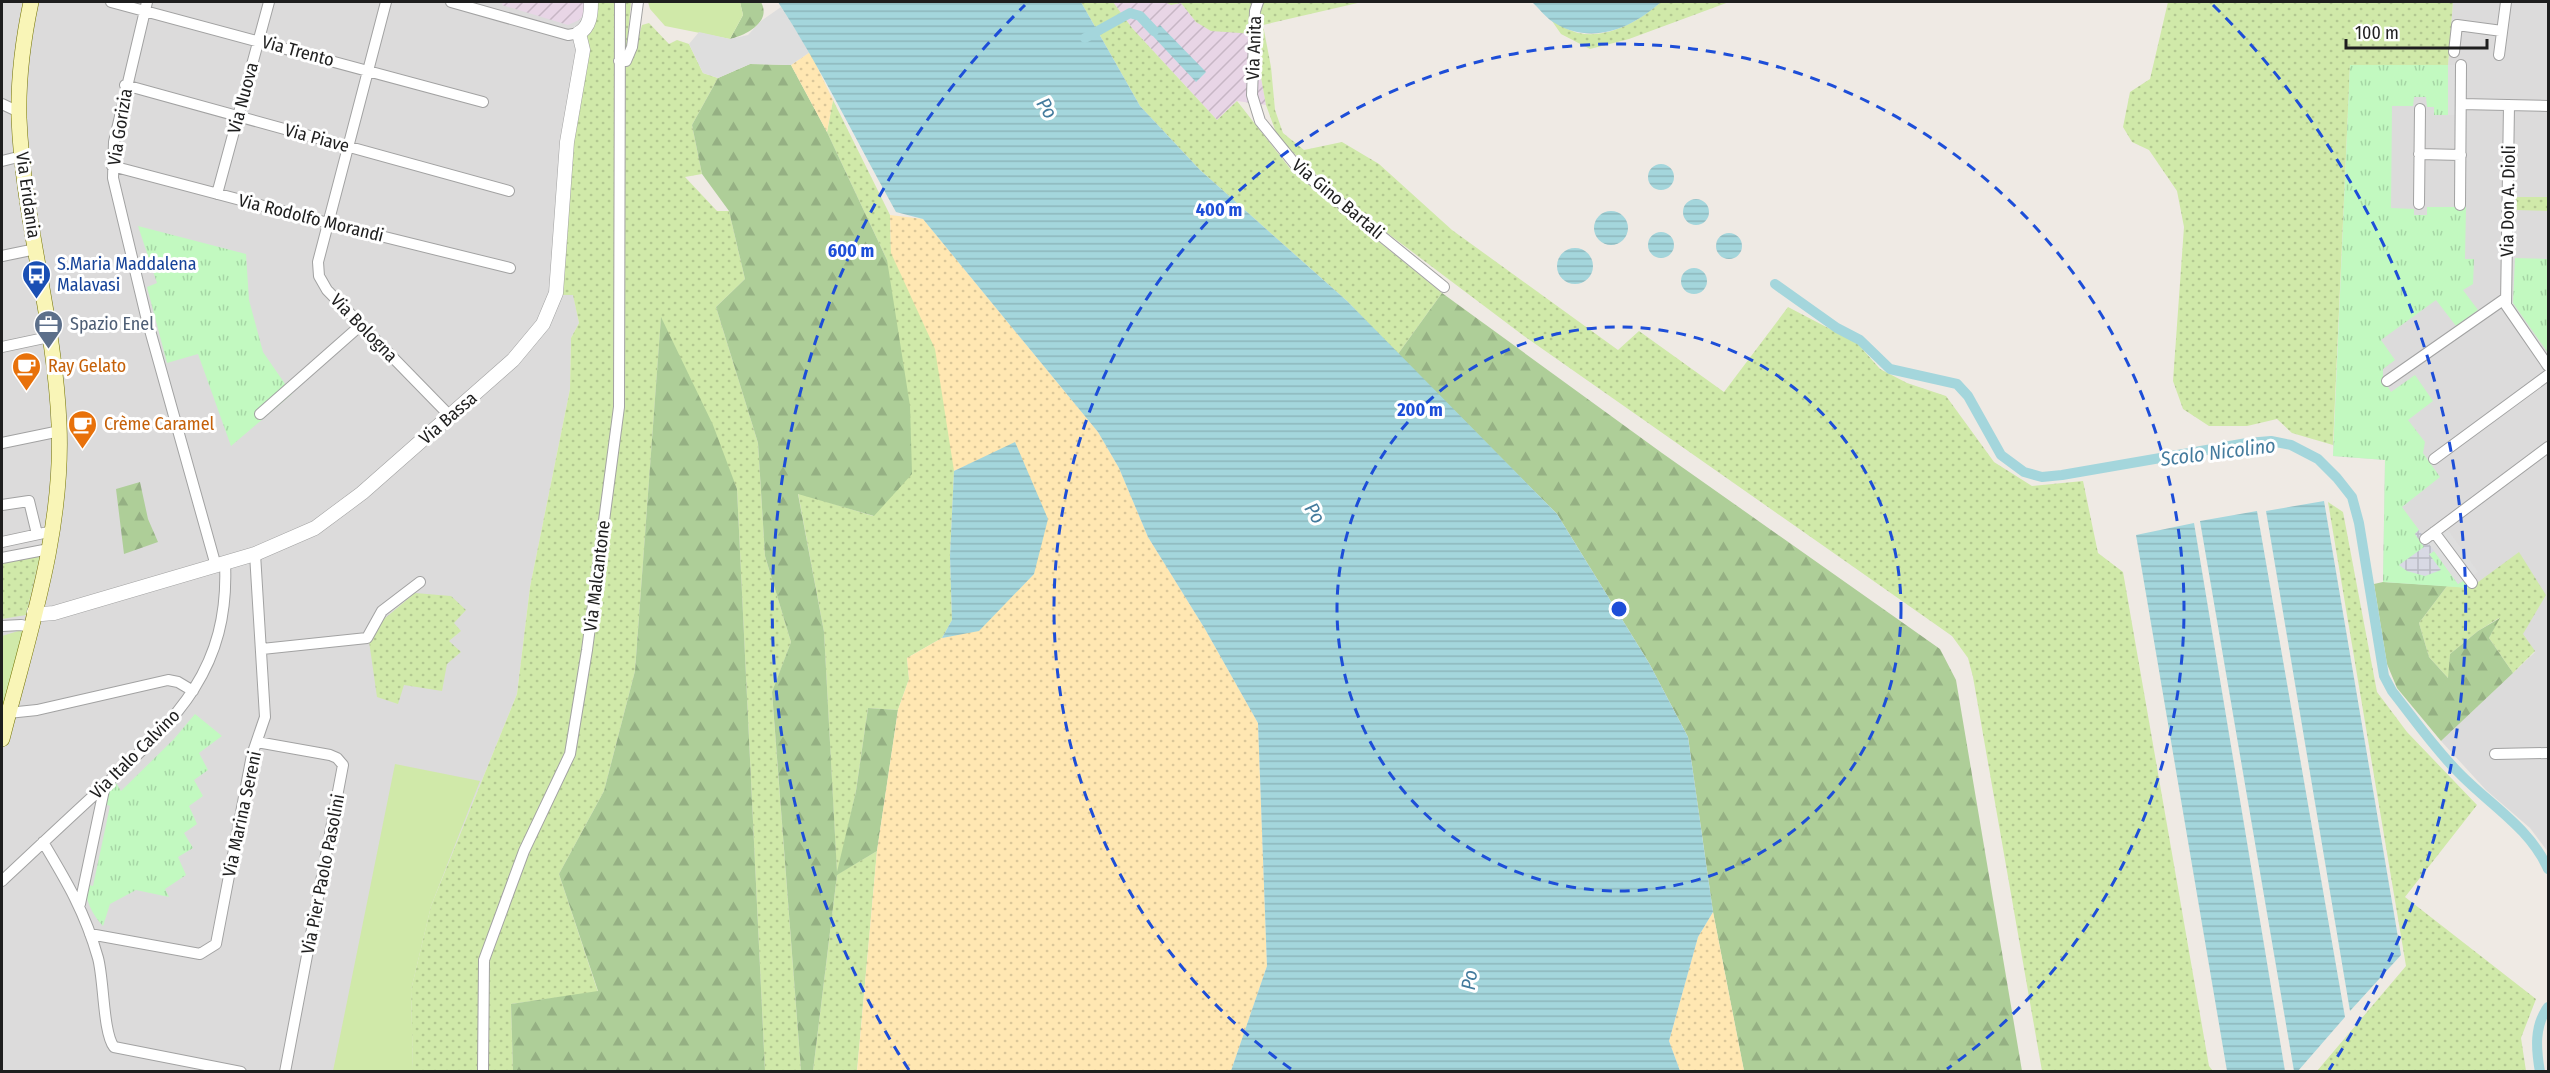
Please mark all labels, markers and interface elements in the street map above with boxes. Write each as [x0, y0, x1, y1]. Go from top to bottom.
scale bar [2346, 12, 2487, 50]
street label: Via Anita [1242, 15, 1266, 81]
text: 100 m [2355, 22, 2399, 44]
street label: Via Trento [260, 31, 336, 71]
street label: Via Nuova [223, 60, 263, 136]
street label: Via Gorizia [103, 87, 137, 167]
water label: Po [1031, 93, 1063, 123]
street label: Via Piave [282, 119, 352, 157]
street label: Via Don A. Dioli [2496, 145, 2520, 257]
street label: Via Eridania [11, 150, 45, 240]
street label: Via Gino Bartali [1287, 154, 1389, 244]
street label: Via Rodolfo Morandi [236, 189, 386, 247]
text: 400 m [1196, 199, 1242, 221]
text: 600 m [828, 240, 874, 262]
place label: S.Maria Maddalena Malavasi [57, 253, 197, 296]
bus stop icon: S.Maria Maddalena Malavasi [20, 258, 52, 300]
street label: Via Bologna [326, 289, 402, 367]
office icon: Spazio Enel [33, 308, 65, 350]
place label: Spazio Enel [70, 313, 154, 335]
cafe icon: Ray Gelato [11, 350, 43, 392]
place label: Ray Gelato [48, 355, 126, 377]
street label: Via Bassa [415, 387, 481, 449]
text: 200 m [1396, 399, 1443, 421]
cafe icon: Crème Caramel [67, 408, 99, 450]
place label: Crème Caramel [104, 413, 215, 435]
water label: Scolo Nicolino [2158, 433, 2277, 471]
water label: Po [1299, 498, 1331, 528]
street label: Via Malcantone [579, 519, 615, 633]
centre of rings [1609, 599, 1629, 619]
street label: Via Italo Calvino [86, 705, 184, 803]
street label: Via Marina Sereni [218, 749, 266, 879]
street label: Via Pier Paolo Pasolini [297, 792, 349, 956]
water label: Po [1456, 969, 1482, 991]

